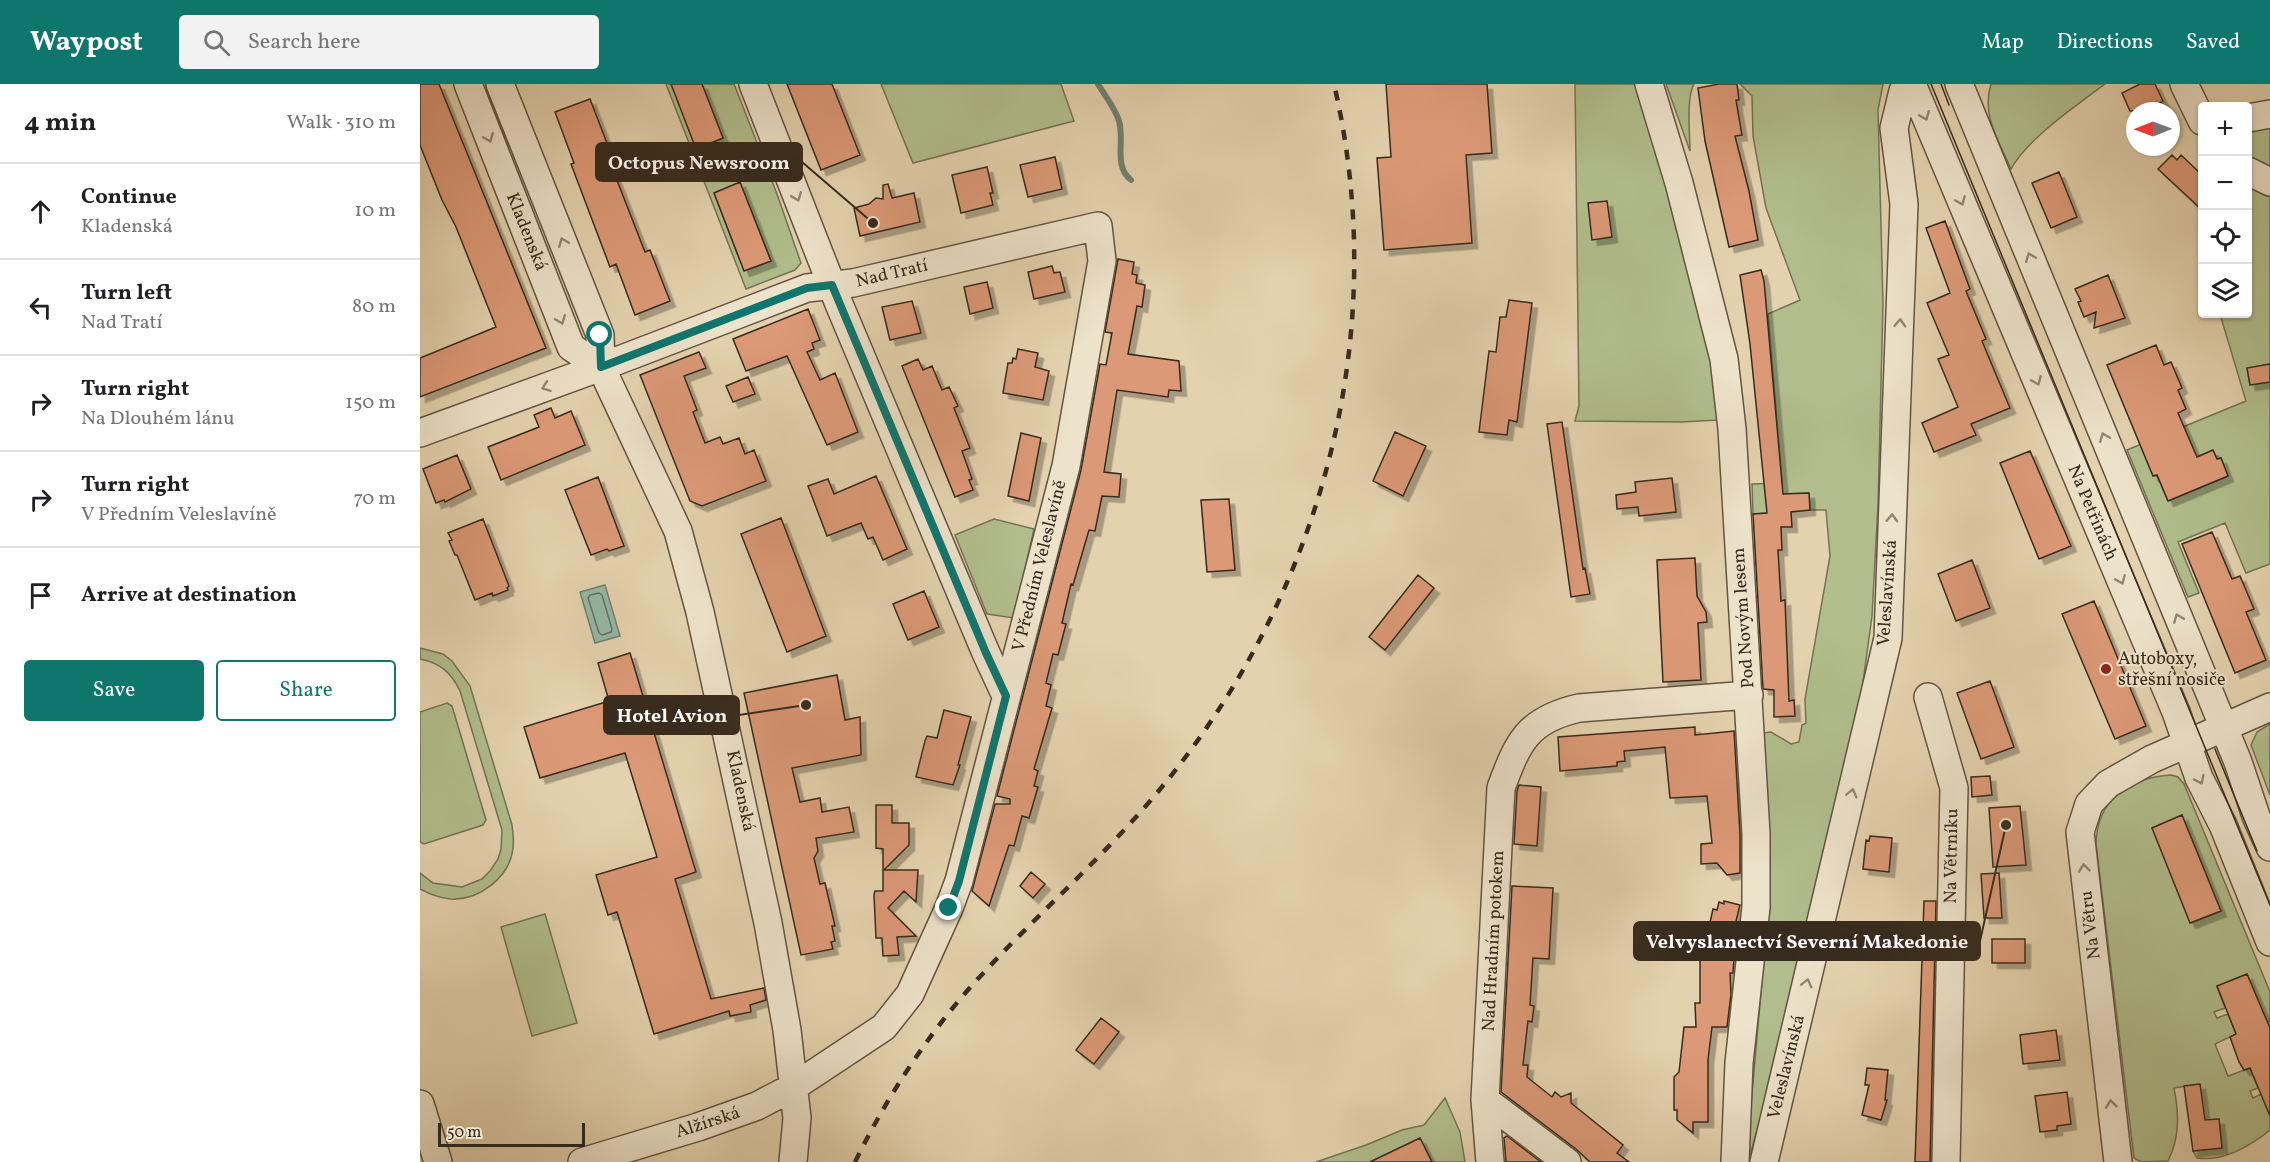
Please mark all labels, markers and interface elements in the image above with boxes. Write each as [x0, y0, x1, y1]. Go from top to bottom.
search box [179, 15, 599, 69]
text: Waypost [30, 23, 143, 62]
icon: search [200, 26, 233, 59]
text: Search here [248, 27, 360, 58]
text: Map [1982, 28, 2024, 57]
text: Directions [2057, 28, 2153, 57]
text: Saved [2186, 28, 2240, 57]
north arrow [2126, 102, 2180, 156]
map controls [2198, 102, 2252, 318]
button: + [2198, 102, 2252, 156]
text: 4 min [24, 105, 96, 141]
text: Walk · 310 m [287, 109, 396, 137]
one-way arrow [1918, 109, 1930, 120]
one-way arrow [482, 132, 494, 143]
callout: Octopus Newsroom [596, 143, 802, 181]
text: Octopus Newsroom [608, 150, 790, 178]
button: − [2198, 156, 2252, 210]
text: Continue [81, 182, 177, 213]
street label: Kladenská [499, 189, 553, 275]
one-way arrow [790, 191, 803, 202]
icon: ahead [24, 195, 57, 228]
one-way arrow [1954, 195, 1966, 206]
text: 10 m [355, 197, 396, 225]
button: locate [2198, 210, 2252, 264]
text: Kladenská [81, 213, 173, 241]
one-way arrow [558, 237, 570, 248]
one-way arrow [2025, 252, 2037, 263]
street label: Nad Tratí [853, 253, 931, 294]
button: layers [2198, 264, 2252, 318]
text: Turn left [81, 278, 172, 309]
icon: left [24, 291, 57, 324]
text: 80 m [352, 293, 396, 321]
text: Nad Tratí [81, 309, 162, 337]
one-way arrow [553, 314, 566, 325]
one-way arrow [1893, 319, 1906, 328]
route start [586, 321, 612, 347]
text: Turn right [81, 374, 189, 405]
one-way arrow [2030, 374, 2042, 385]
one-way arrow [541, 380, 552, 393]
icon: right [24, 387, 57, 420]
text: 150 m [345, 389, 396, 417]
text: Na Dlouhém lánu [81, 405, 235, 433]
one-way arrow [2099, 433, 2111, 444]
street label: Na Petřinách [2061, 461, 2124, 565]
text: Turn right [81, 470, 189, 501]
street label: V Předním Veleslavíně [1007, 478, 1073, 654]
icon: right [24, 483, 57, 516]
text: 70 m [353, 485, 396, 513]
text: V Předním Veleslavíně [81, 501, 277, 529]
one-way arrow [1886, 514, 1899, 523]
street label: Veleslavínská [1872, 539, 1904, 647]
street label: Pod Novým lesem [1727, 547, 1761, 689]
one-way arrow [2114, 573, 2126, 584]
icon: arrive [24, 579, 57, 612]
text: Arrive at destination [81, 580, 297, 611]
one-way arrow [2173, 613, 2185, 624]
place label: Autoboxy, střešní nosiče [2118, 647, 2226, 693]
button: Save [24, 660, 204, 721]
button: Share [216, 660, 396, 721]
marker: Autoboxy, střešní nosiče [2099, 662, 2113, 676]
callout: Hotel Avion [604, 696, 739, 734]
text: Hotel Avion [617, 703, 727, 731]
street label: Kladenská [719, 748, 761, 834]
one-way arrow [2193, 774, 2205, 785]
one-way arrow [1845, 788, 1858, 798]
street label: Na Větrníku [1939, 808, 1965, 904]
street label: Nad Hradním potokem [1477, 850, 1511, 1032]
one-way arrow [2078, 864, 2091, 873]
street label: Na Větru [2074, 889, 2108, 961]
route end [935, 894, 961, 920]
callout: Velvyslanectví Severní Makedonie [1634, 922, 1980, 960]
text: Velvyslanectví Severní Makedonie [1646, 929, 1968, 957]
one-way arrow [1799, 978, 1812, 988]
street label: Veleslavínská [1762, 1012, 1812, 1122]
one-way arrow [2106, 1099, 2118, 1108]
street label: Alžírská [673, 1101, 744, 1145]
scale bar [438, 1120, 585, 1148]
text: 50 m [447, 1122, 481, 1144]

